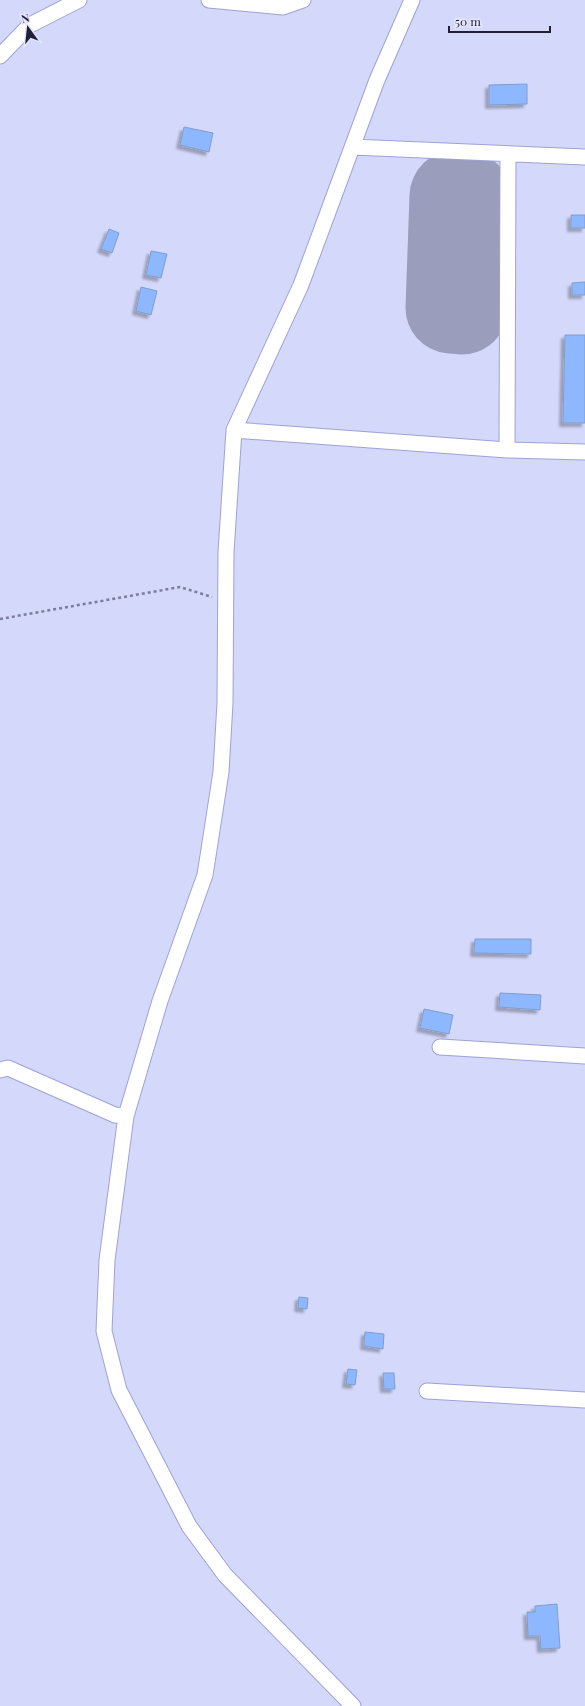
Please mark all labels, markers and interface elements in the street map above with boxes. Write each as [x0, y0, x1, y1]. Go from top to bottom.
north arrow [8, 8, 48, 48]
scale bar [449, 8, 550, 34]
text: N [20, 10, 31, 26]
text: 50 m [455, 13, 481, 29]

